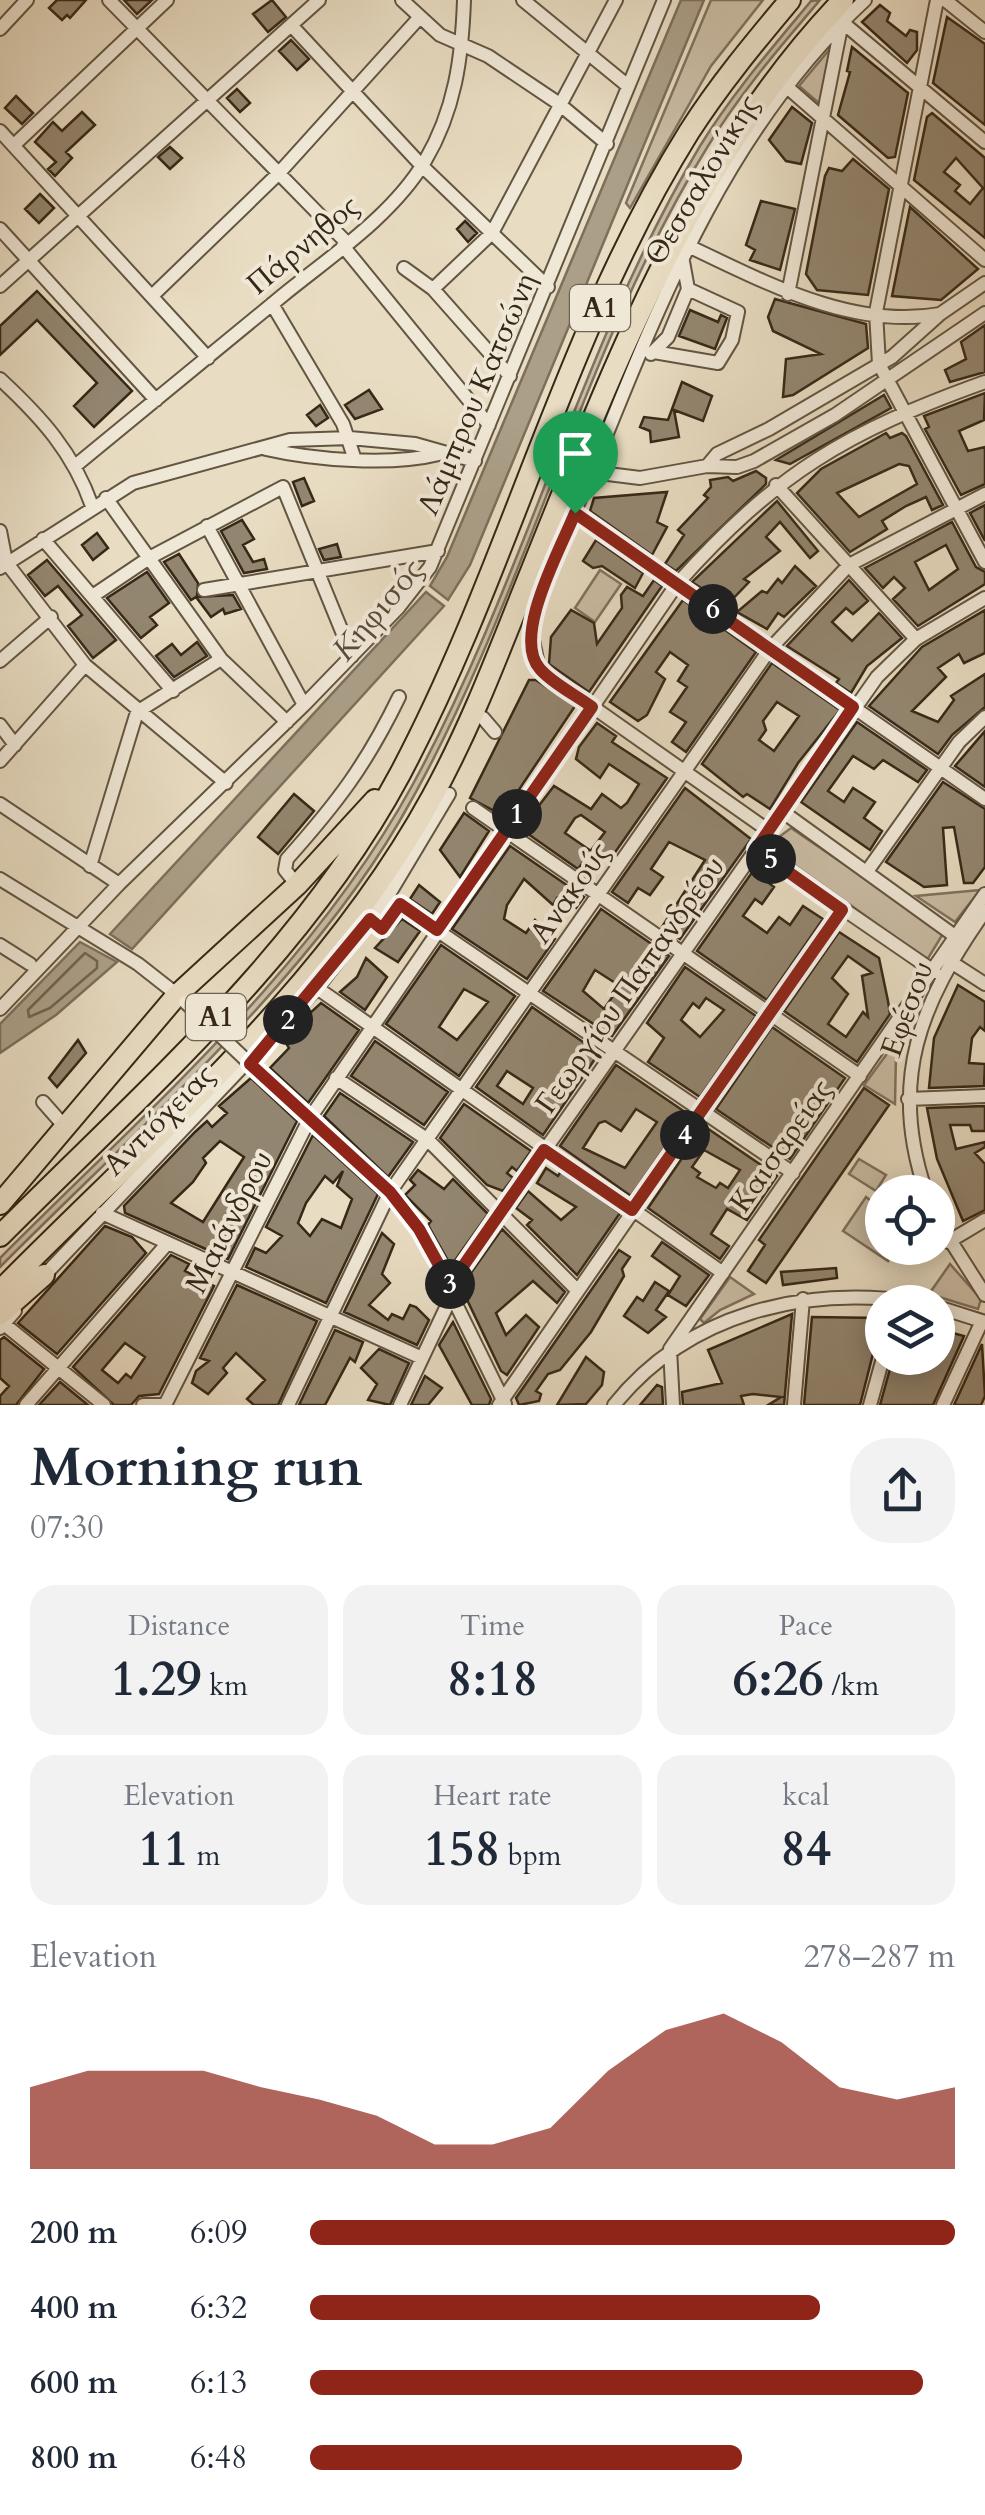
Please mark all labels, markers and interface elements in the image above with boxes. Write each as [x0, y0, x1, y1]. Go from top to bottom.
street label: Θεσσαλονίκης [635, 87, 769, 273]
street label: Πάρνηθος [238, 186, 368, 304]
street label: Λάμπρου Κατσώνη [408, 267, 546, 521]
road number: Α1 [570, 285, 630, 331]
pin [533, 411, 618, 514]
icon: arrive [548, 426, 603, 481]
water label: Κηφισός [322, 549, 434, 671]
pin: 6 [688, 584, 738, 634]
text: 6 [706, 590, 720, 628]
pin: 1 [492, 789, 542, 839]
text: 1 [510, 795, 524, 833]
street label: Ανακούς [520, 834, 620, 952]
pin: 5 [746, 834, 796, 884]
text: 5 [764, 840, 778, 878]
street label: Γεωργίου Παπανδρέου [526, 848, 734, 1122]
street label: Εφέσου [871, 956, 943, 1062]
road number: Α1 [186, 994, 246, 1040]
pin: 2 [263, 995, 313, 1045]
text: 2 [281, 1001, 295, 1039]
street label: Αντιόχειας [94, 1055, 224, 1185]
street label: Καισαρείας [720, 1071, 842, 1221]
pin: 4 [660, 1110, 710, 1160]
text: 4 [678, 1116, 692, 1154]
street label: Μαιάνδρου [176, 1144, 282, 1300]
map controls [865, 1175, 955, 1375]
button: locate [865, 1175, 955, 1265]
pin: 3 [425, 1259, 475, 1309]
text: 3 [443, 1265, 457, 1303]
button: layers [865, 1285, 955, 1375]
text: Morning run [30, 1431, 363, 1505]
button: share [850, 1438, 955, 1543]
text: 07:30 [30, 1506, 104, 1550]
text: Distance [128, 1607, 230, 1645]
text: Time [460, 1607, 525, 1645]
text: Pace [779, 1607, 833, 1645]
text: 1.29 [110, 1645, 202, 1713]
text: 8:18 [447, 1645, 538, 1713]
text: 6:26 [733, 1645, 824, 1713]
text: km [202, 1667, 248, 1705]
text: /km [824, 1667, 879, 1705]
text: Elevation [124, 1777, 235, 1815]
text: Heart rate [433, 1777, 552, 1815]
text: kcal [782, 1777, 829, 1815]
text: 11 [138, 1815, 189, 1883]
text: 158 [424, 1815, 500, 1883]
text: 84 [780, 1815, 831, 1883]
text: m [189, 1837, 220, 1875]
text: bpm [500, 1837, 561, 1875]
text: Elevation [30, 1935, 157, 1979]
text: 278–287 m [803, 1935, 955, 1979]
text: 200 m [30, 2211, 117, 2255]
text: 6:09 [190, 2211, 247, 2255]
text: 400 m [30, 2286, 117, 2330]
text: 6:32 [190, 2286, 247, 2330]
text: 600 m [30, 2361, 117, 2405]
text: 6:13 [190, 2361, 247, 2405]
text: 800 m [30, 2436, 117, 2480]
text: 6:48 [190, 2436, 247, 2480]

